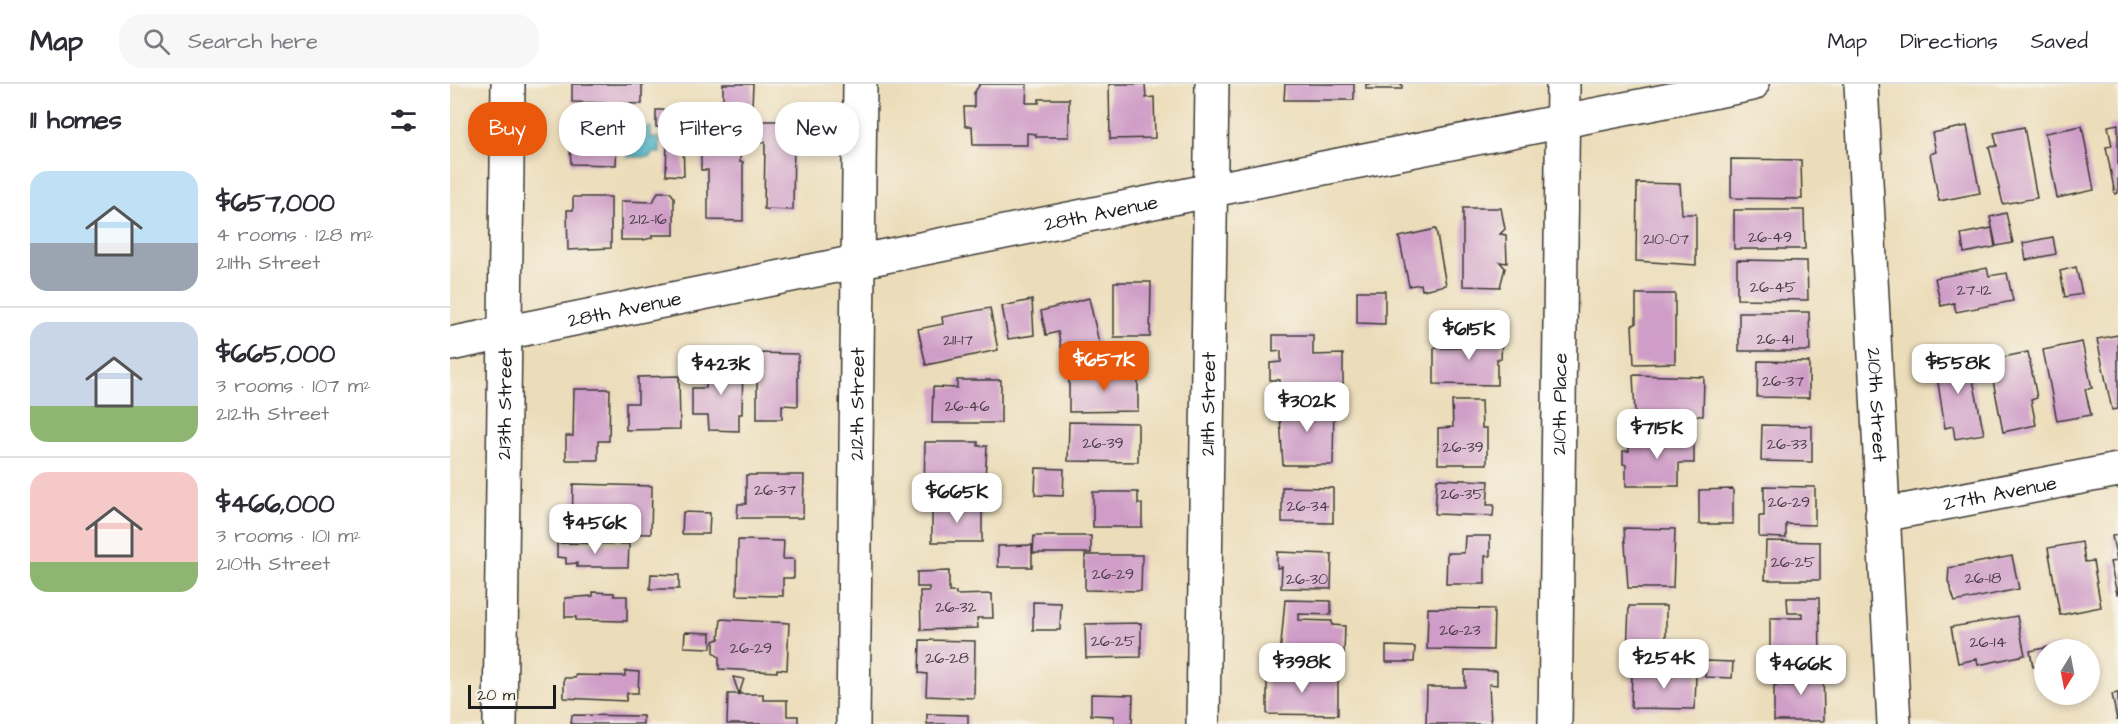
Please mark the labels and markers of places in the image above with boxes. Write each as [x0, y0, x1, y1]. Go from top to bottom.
pin: $615K [1427, 310, 1511, 361]
pin: $657K [1062, 341, 1146, 392]
pin: $558K [1916, 344, 2000, 395]
pin: $423K [679, 345, 763, 396]
pin: $302K [1265, 382, 1349, 433]
pin: $715K [1615, 409, 1699, 460]
pin: $665K [915, 473, 999, 524]
pin: $456K [553, 504, 637, 555]
pin: $254K [1622, 639, 1706, 690]
pin: $398K [1260, 643, 1344, 694]
pin: $466K [1759, 645, 1843, 696]

